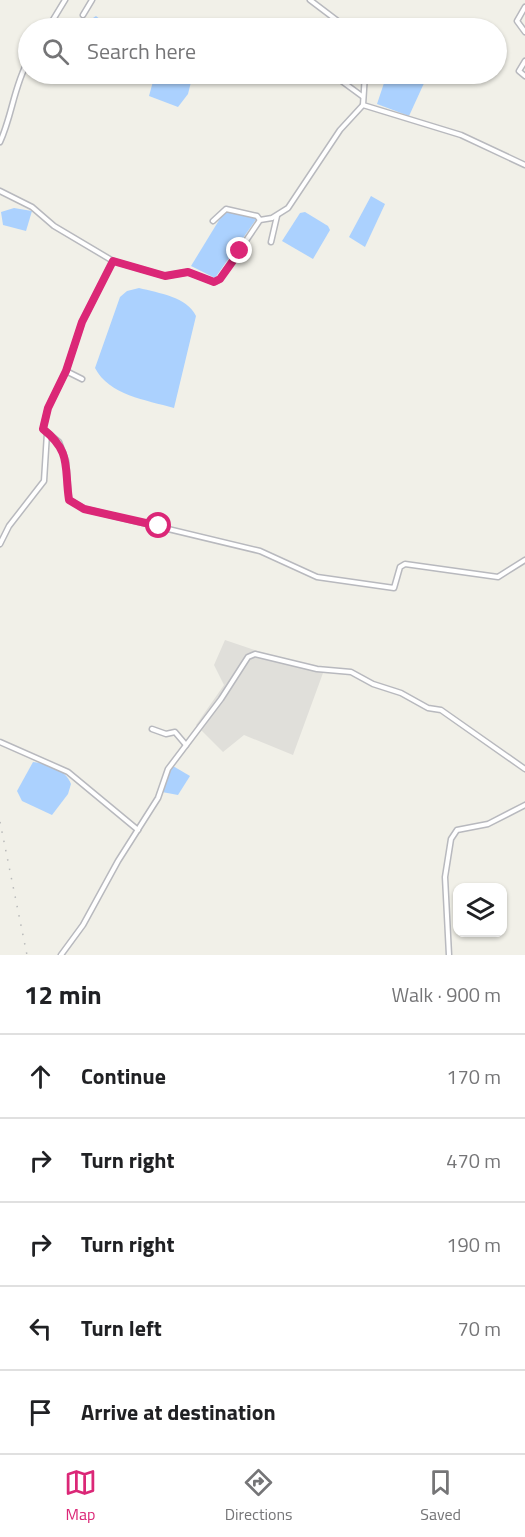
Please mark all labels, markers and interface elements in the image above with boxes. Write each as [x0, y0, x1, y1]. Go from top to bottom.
search box [18, 18, 507, 84]
text: Search here [87, 34, 196, 68]
icon: search [39, 35, 72, 68]
route end [226, 237, 252, 263]
route start [145, 512, 171, 538]
map controls [453, 883, 507, 937]
button: layers [453, 883, 507, 937]
text: 12 min [24, 975, 102, 1014]
text: Walk · 900 m [392, 979, 501, 1010]
text: Continue [81, 1059, 166, 1093]
icon: ahead [24, 1060, 57, 1093]
text: 170 m [446, 1061, 501, 1092]
text: Turn right [81, 1143, 175, 1177]
icon: right [24, 1144, 57, 1177]
text: 470 m [446, 1145, 501, 1176]
text: Turn right [81, 1227, 175, 1261]
icon: right [24, 1228, 57, 1261]
text: 190 m [446, 1229, 501, 1260]
text: Turn left [81, 1311, 162, 1345]
icon: left [24, 1312, 57, 1345]
text: 70 m [457, 1313, 501, 1344]
text: Arrive at destination [81, 1395, 276, 1429]
icon: arrive [24, 1396, 57, 1429]
tab: Map [64, 1466, 97, 1526]
tab: Directions [225, 1466, 293, 1526]
tab: Saved [420, 1466, 461, 1526]

